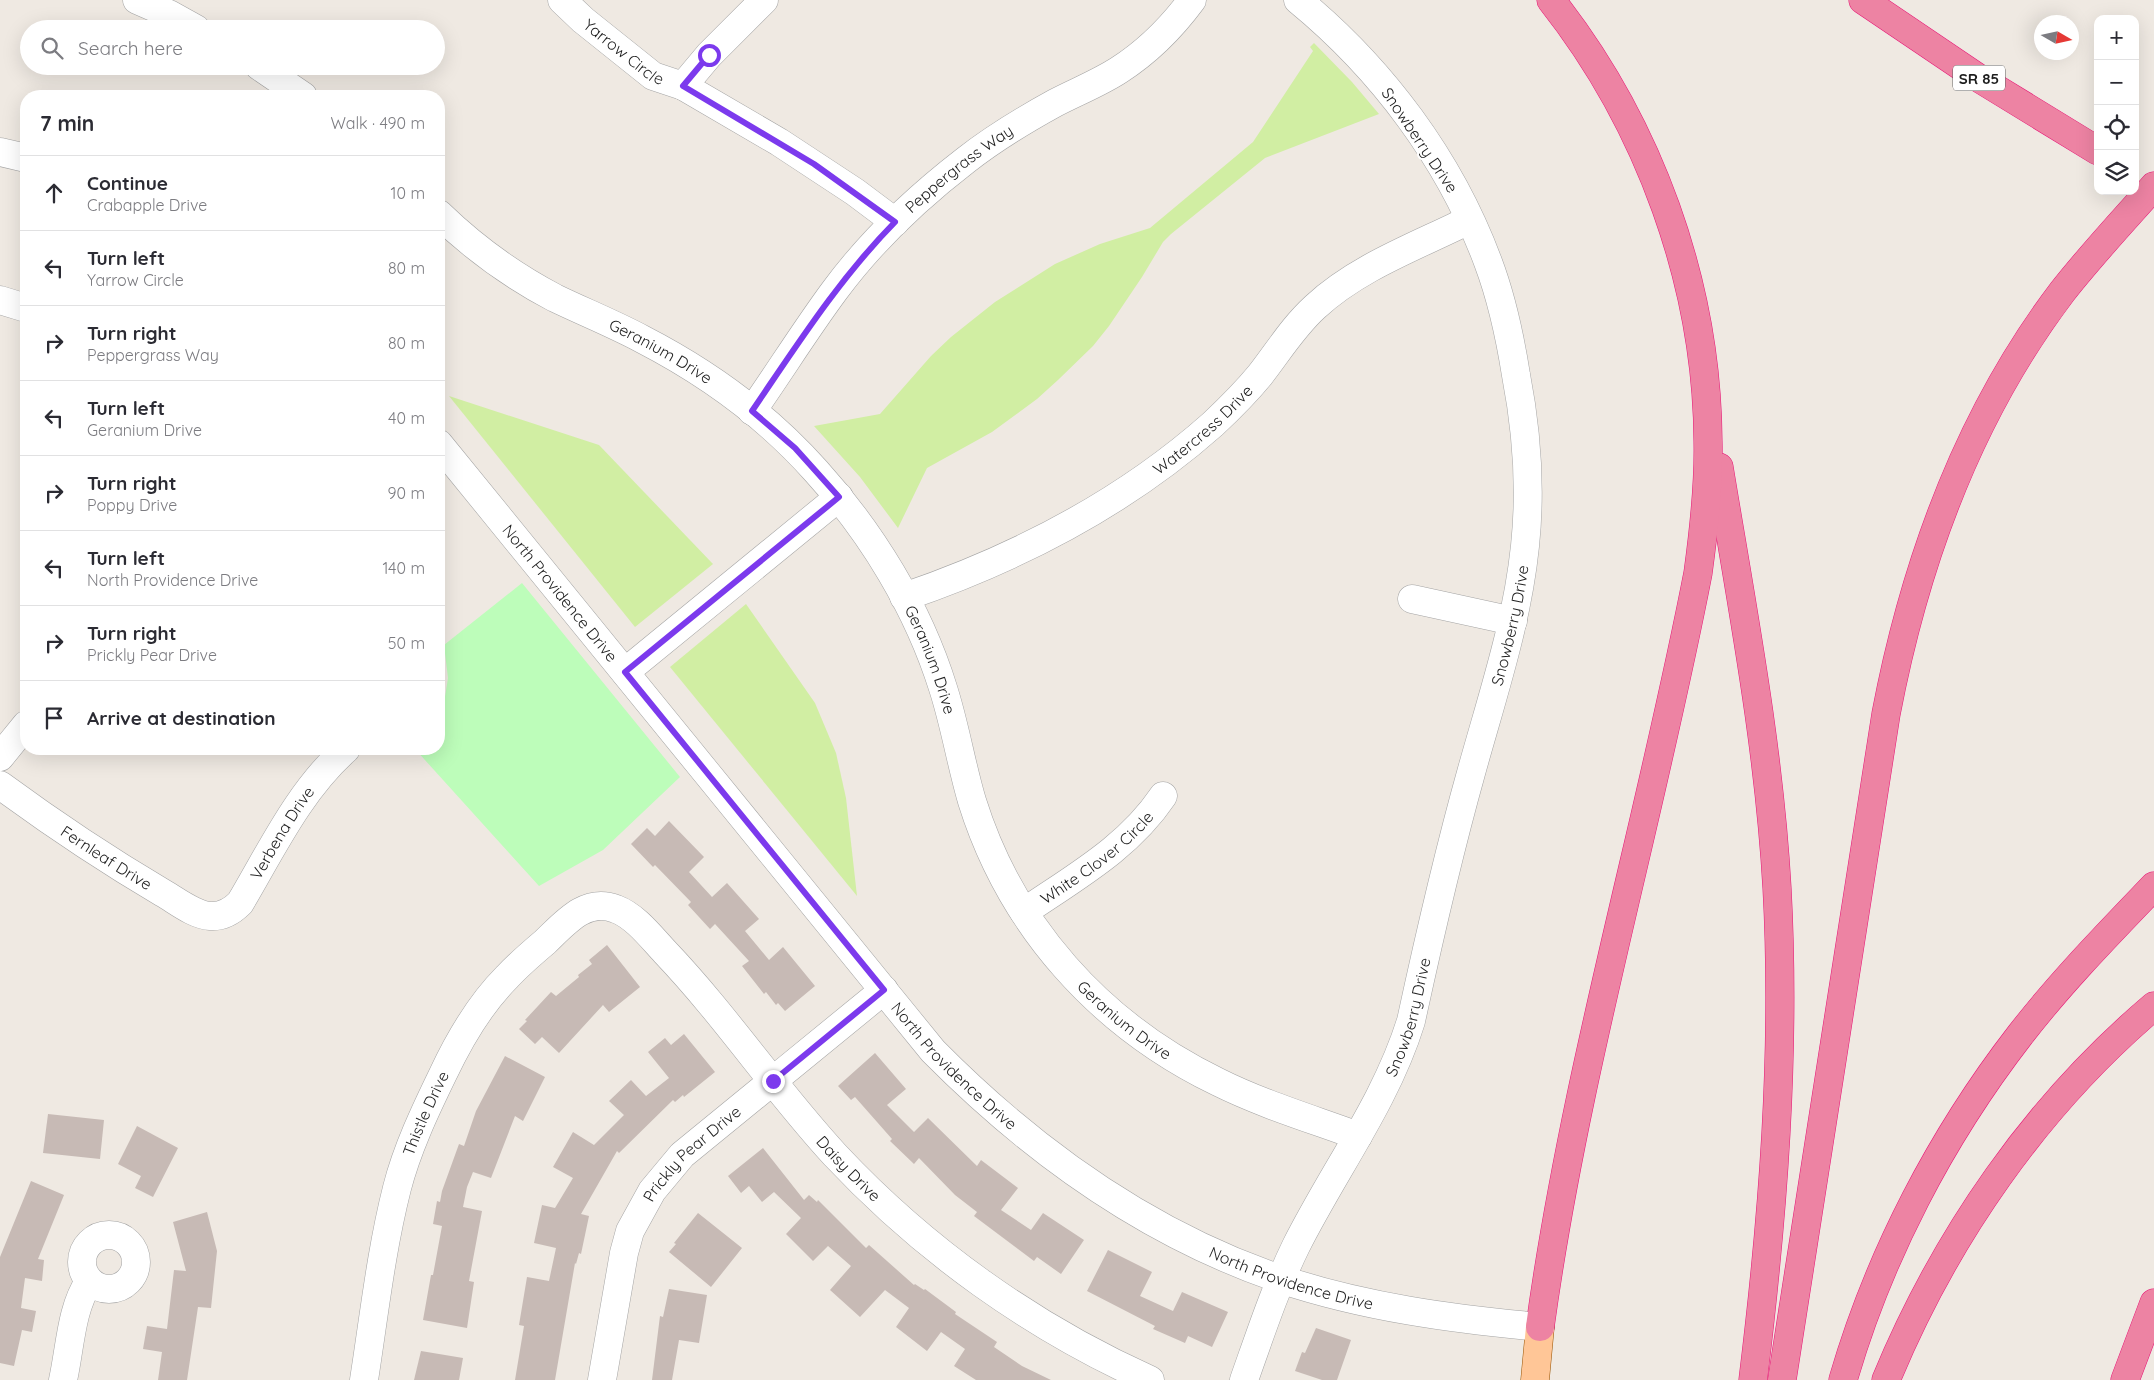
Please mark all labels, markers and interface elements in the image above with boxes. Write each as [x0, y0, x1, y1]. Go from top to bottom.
street label: Yarrow Circle [580, 14, 666, 89]
north arrow [2034, 15, 2079, 60]
map controls [2094, 15, 2139, 195]
button: + [2094, 15, 2139, 60]
search box [20, 20, 445, 75]
icon: search [38, 34, 66, 62]
text: Search here [78, 36, 183, 60]
route start [698, 44, 721, 67]
button: − [2094, 60, 2139, 105]
road number: SR 85 [1953, 66, 2005, 90]
street label: Snowberry Drive [1377, 83, 1463, 197]
button: locate [2094, 105, 2139, 150]
text: 7 min [40, 110, 94, 136]
text: Walk · 490 m [330, 113, 425, 133]
street label: Peppergrass Way [901, 120, 1017, 217]
button: layers [2094, 150, 2139, 195]
text: Continue [87, 171, 168, 195]
icon: ahead [40, 179, 68, 207]
text: 10 m [391, 183, 425, 203]
text: Crabapple Drive [87, 195, 207, 215]
text: Turn left [87, 246, 165, 270]
icon: left [40, 254, 68, 282]
text: 80 m [388, 258, 425, 278]
text: Yarrow Circle [87, 270, 184, 290]
street label: Geranium Drive [606, 314, 716, 388]
text: Turn right [87, 321, 176, 345]
icon: right [40, 329, 68, 357]
text: 80 m [388, 333, 425, 353]
text: Peppergrass Way [87, 345, 219, 365]
street label: Watercress Drive [1149, 381, 1257, 479]
text: Turn left [87, 396, 165, 420]
icon: left [40, 404, 68, 432]
text: 40 m [388, 408, 425, 428]
text: Geranium Drive [87, 420, 202, 440]
text: Turn right [87, 471, 176, 495]
icon: right [40, 479, 68, 507]
text: 90 m [388, 483, 425, 503]
text: Poppy Drive [87, 495, 177, 515]
street label: North Providence Drive [498, 520, 622, 666]
text: Turn left [87, 546, 165, 570]
icon: left [40, 554, 68, 582]
text: 140 m [382, 558, 425, 578]
street label: Snowberry Drive [1486, 564, 1533, 688]
text: North Providence Drive [87, 570, 258, 590]
street label: Geranium Drive [901, 602, 960, 716]
text: Turn right [87, 621, 176, 645]
icon: right [40, 629, 68, 657]
text: 50 m [388, 633, 425, 653]
text: Prickly Pear Drive [87, 645, 217, 665]
icon: arrive [40, 704, 68, 732]
text: Arrive at destination [87, 706, 276, 730]
street label: Verbena Drive [246, 782, 318, 883]
street label: White Clover Circle [1036, 807, 1157, 908]
street label: Fernleaf Drive [57, 821, 156, 894]
street label: Snowberry Drive [1381, 956, 1435, 1080]
street label: Geranium Drive [1073, 976, 1175, 1064]
street label: North Providence Drive [887, 998, 1021, 1134]
street label: Thistle Drive [398, 1068, 453, 1158]
route end [762, 1070, 785, 1093]
street label: Prickly Pear Drive [638, 1101, 745, 1205]
street label: Daisy Drive [812, 1131, 885, 1206]
street label: North Providence Drive [1206, 1242, 1375, 1314]

